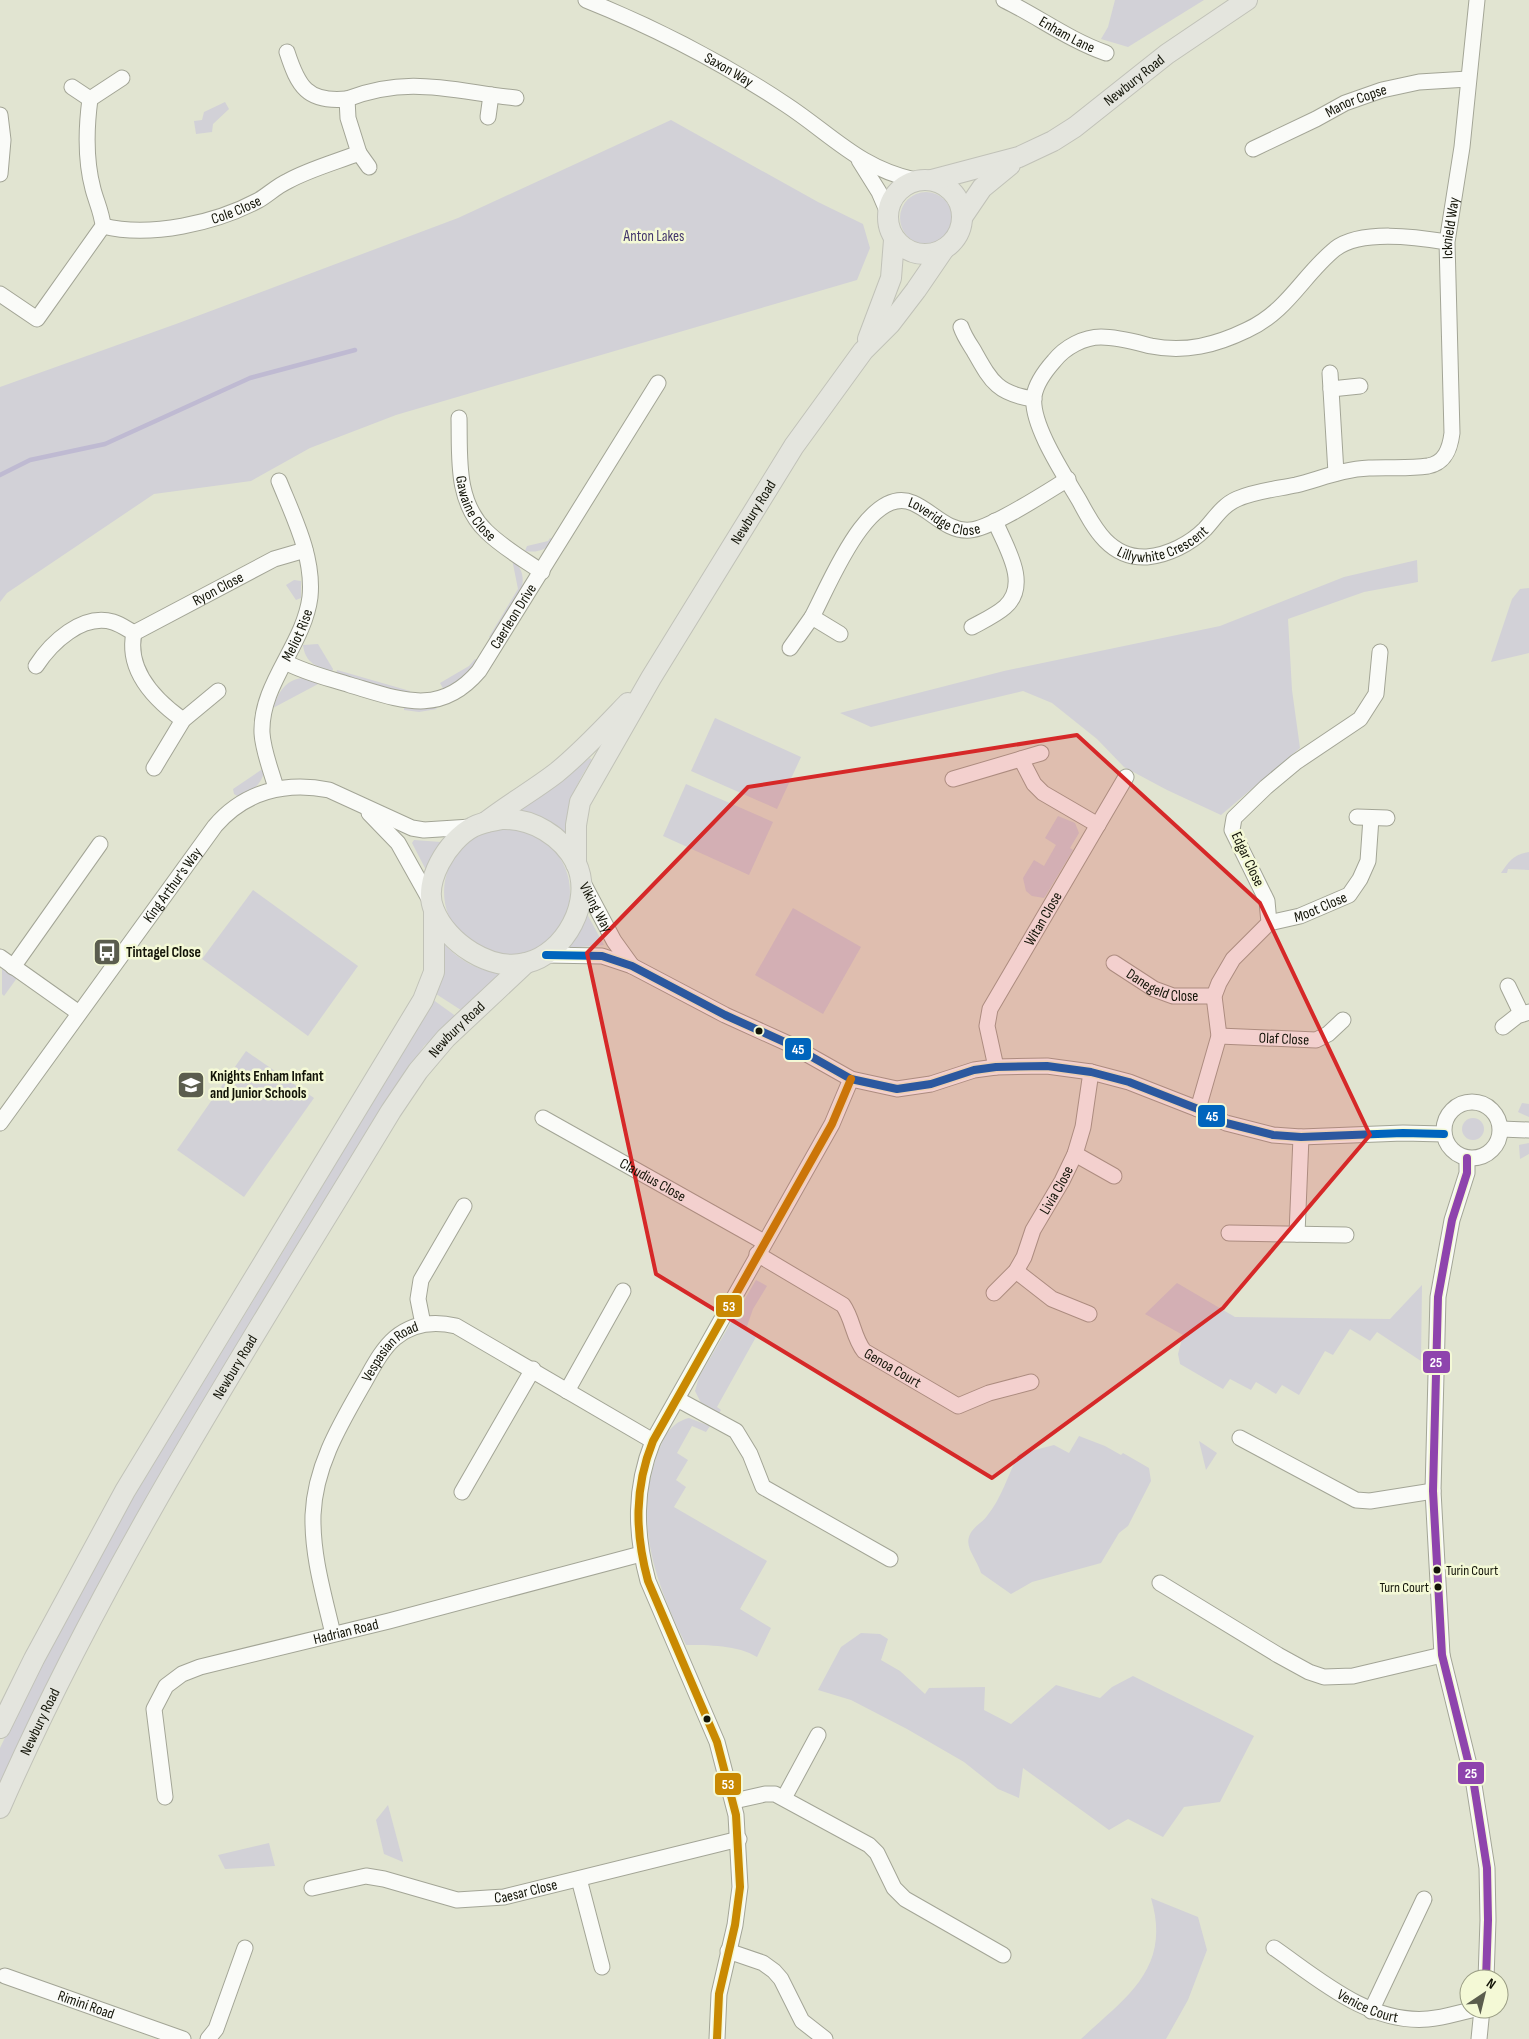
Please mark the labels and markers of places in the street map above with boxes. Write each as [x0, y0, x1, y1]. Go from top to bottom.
bus stop icon: Tintagel Close [92, 937, 122, 967]
place label: Tintagel Close [126, 943, 201, 962]
unlabelled marker [754, 1026, 764, 1036]
place label: Knights Enham Infant and Junior Schools [210, 1067, 324, 1103]
school or university icon: Knights Enham Infant and Junior Schools [176, 1070, 206, 1100]
place label: Turin Court [1446, 1562, 1498, 1579]
marker: Turin Court [1432, 1565, 1442, 1575]
place label: Turn Court [1379, 1579, 1429, 1596]
marker: Turn Court [1433, 1582, 1443, 1592]
unlabelled marker [702, 1714, 712, 1724]

